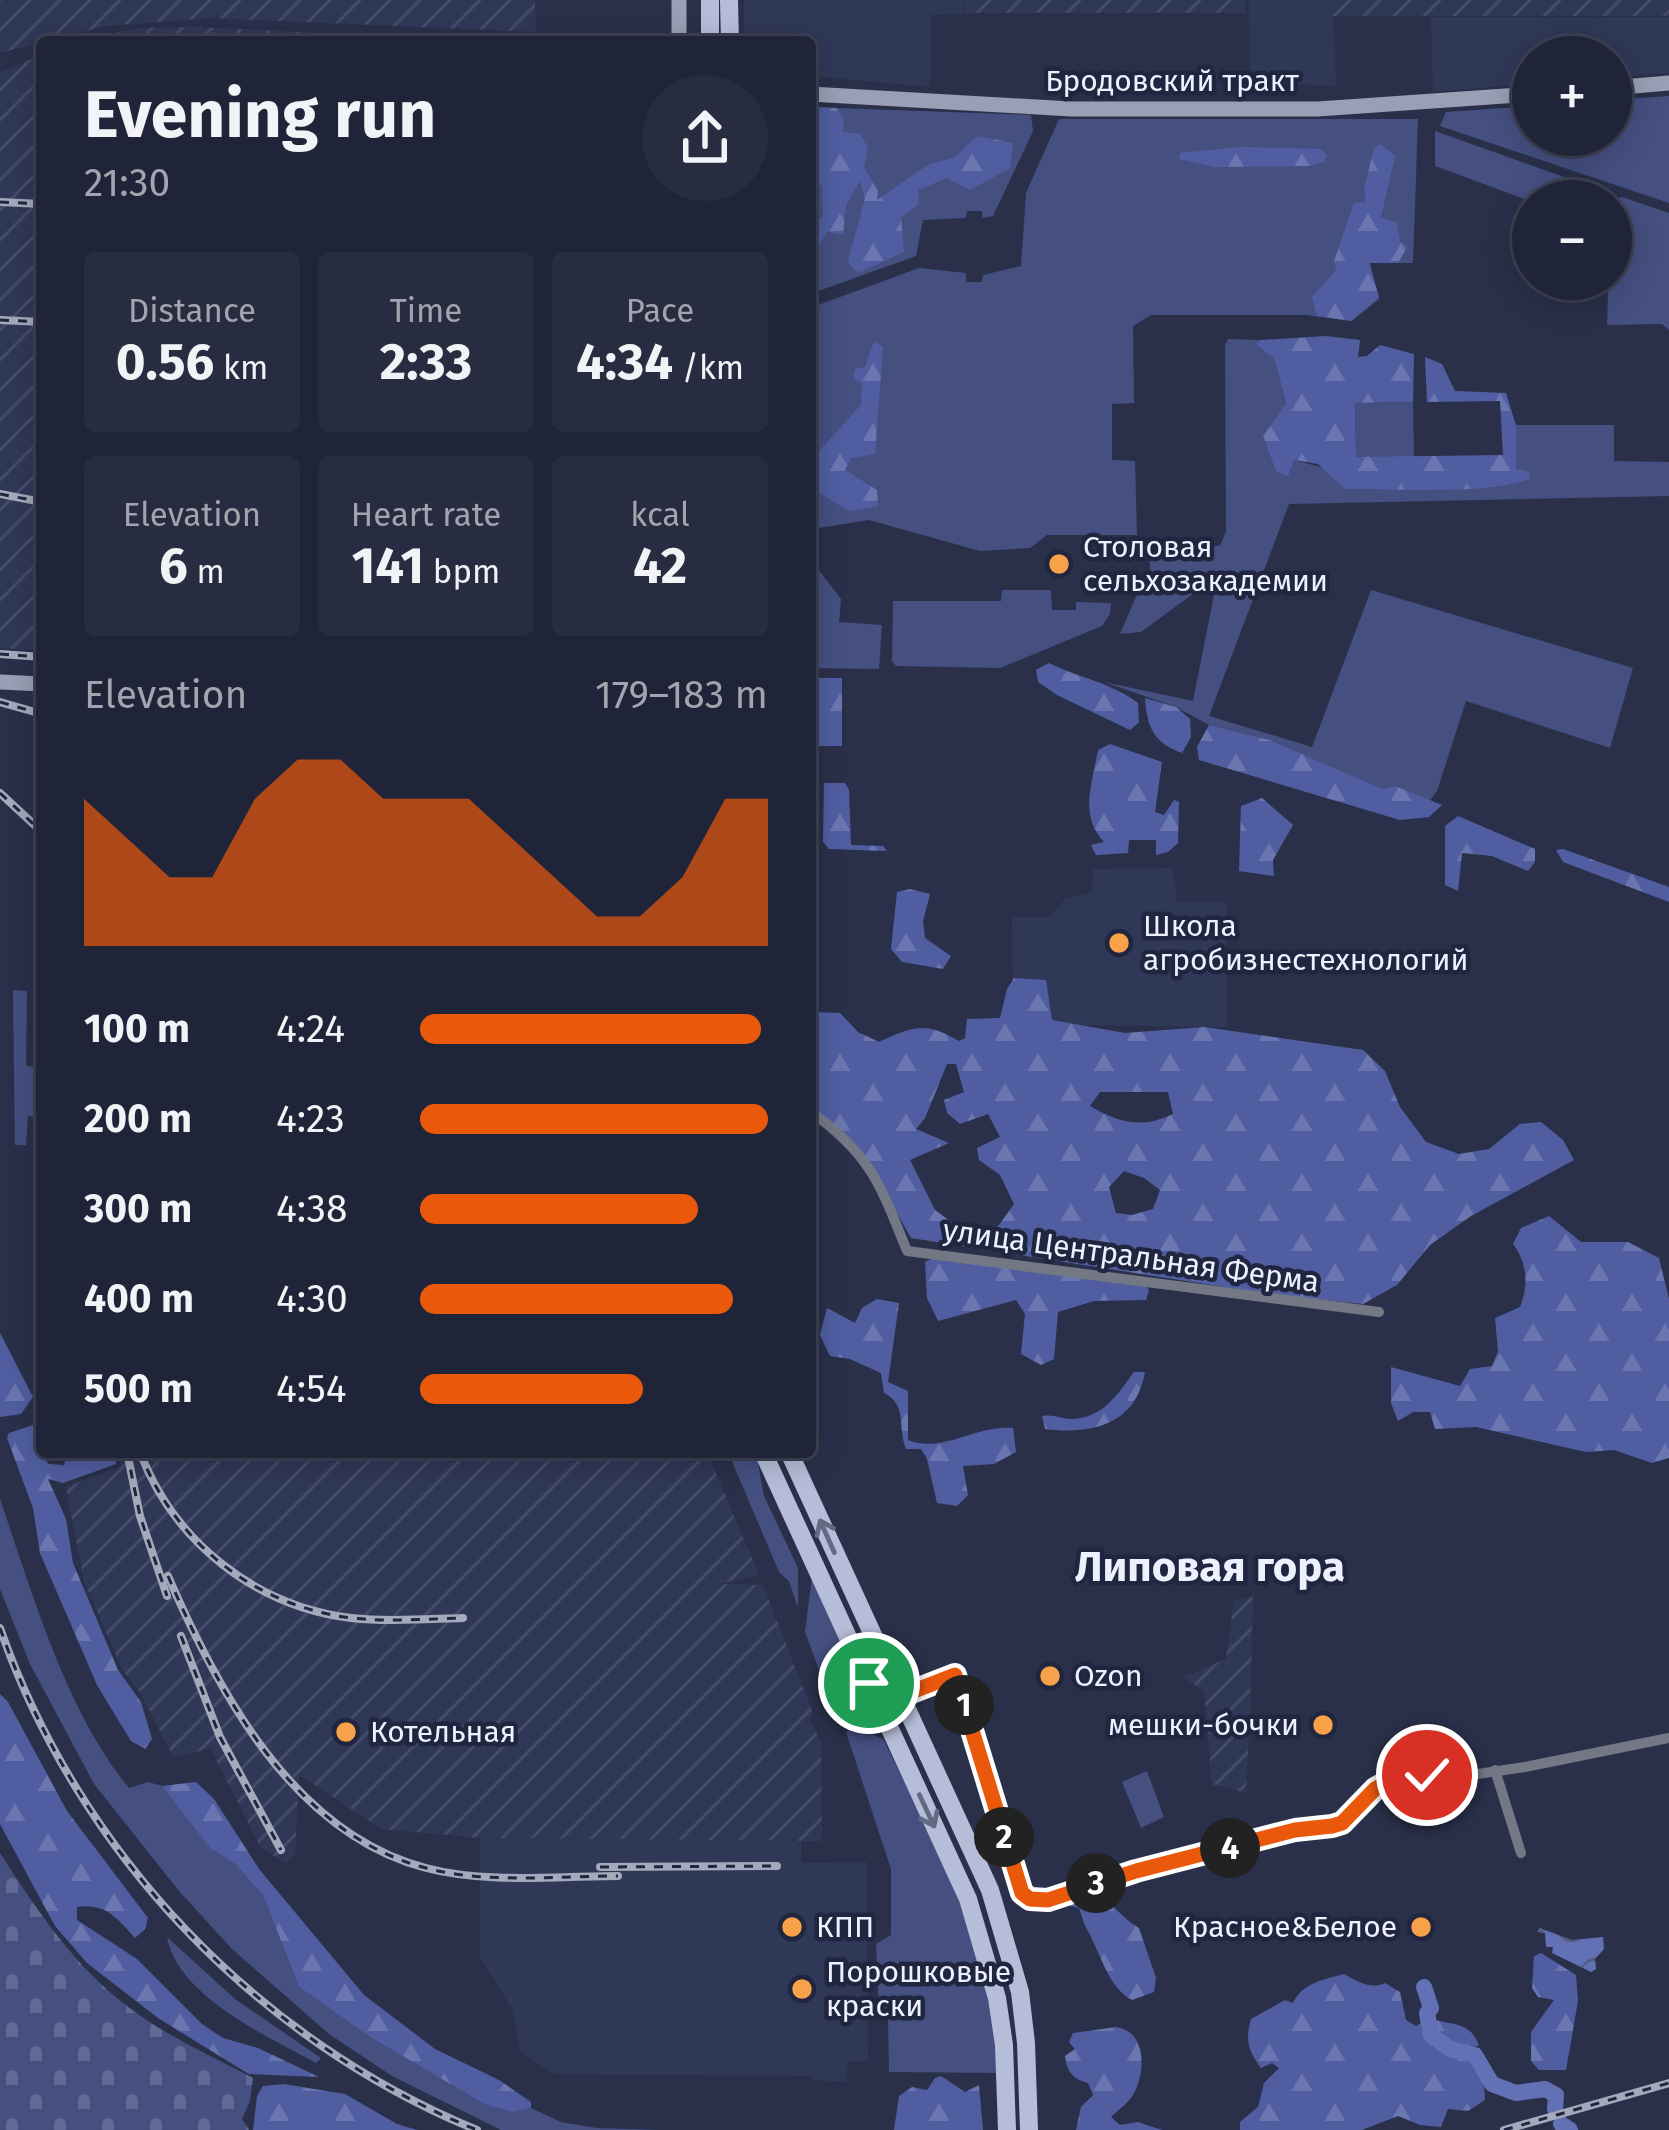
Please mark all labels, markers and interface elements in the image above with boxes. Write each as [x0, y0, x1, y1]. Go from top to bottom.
map controls [1512, 36, 1632, 300]
button: + [1512, 36, 1632, 156]
street label: Бродовский тракт [1045, 63, 1299, 99]
text: Evening run [84, 75, 436, 154]
button: share [642, 75, 768, 201]
text: 21:30 [84, 160, 170, 206]
button: − [1512, 180, 1632, 300]
text: Distance [128, 291, 256, 331]
text: Time [390, 291, 462, 331]
text: Pace [626, 291, 694, 331]
text: 0.56 [116, 331, 214, 393]
text: 2:33 [380, 331, 472, 393]
text: 4:34 [576, 331, 673, 393]
text: km [214, 348, 268, 388]
text: /km [673, 348, 744, 388]
text: Elevation [123, 495, 261, 535]
text: Heart rate [351, 495, 501, 535]
text: kcal [630, 495, 690, 535]
place label: Столовая сельхозакадемии [1083, 529, 1328, 599]
text: 6 [159, 535, 188, 597]
text: 141 [352, 535, 424, 597]
text: 42 [633, 535, 687, 597]
marker: Столовая сельхозакадемии [1046, 551, 1072, 577]
text: m [188, 552, 225, 592]
text: bpm [424, 552, 500, 592]
text: Elevation [84, 672, 247, 718]
text: 179–183 m [595, 672, 768, 718]
place label: Школа агробизнестехнологий [1143, 908, 1468, 978]
marker: Школа агробизнестехнологий [1106, 930, 1132, 956]
text: 100 m [84, 1006, 190, 1052]
text: 4:24 [276, 1006, 345, 1052]
text: 200 m [84, 1096, 192, 1142]
text: 4:23 [276, 1096, 345, 1142]
text: 300 m [84, 1186, 192, 1232]
text: 4:38 [276, 1186, 347, 1232]
street label: улица Центральная Ферма [941, 1212, 1321, 1300]
text: 400 m [84, 1276, 194, 1322]
text: 4:30 [276, 1276, 348, 1322]
text: 500 m [84, 1366, 193, 1412]
text: 4:54 [276, 1366, 347, 1412]
one-way arrow [814, 1519, 836, 1555]
district label: Липовая гора [1075, 1542, 1345, 1592]
pin [818, 1632, 920, 1734]
icon: arrive [836, 1650, 902, 1716]
place label: Ozon [1074, 1658, 1142, 1694]
marker: Ozon [1037, 1663, 1063, 1689]
pin: 1 [934, 1675, 994, 1735]
text: 1 [956, 1685, 972, 1725]
place label: мешки-бочки [1108, 1707, 1299, 1743]
marker: мешки-бочки [1310, 1712, 1336, 1738]
place label: Котельная [370, 1714, 516, 1750]
marker: Котельная [333, 1719, 359, 1745]
pin [1376, 1724, 1478, 1826]
icon: check [1394, 1742, 1460, 1808]
one-way arrow [917, 1792, 939, 1828]
pin: 2 [974, 1807, 1034, 1867]
text: 2 [995, 1817, 1013, 1857]
pin: 4 [1200, 1818, 1260, 1878]
text: 4 [1221, 1828, 1239, 1868]
pin: 3 [1066, 1853, 1126, 1913]
text: 3 [1087, 1863, 1105, 1903]
place label: КПП [816, 1909, 874, 1945]
place label: Красное&Белое [1173, 1909, 1397, 1945]
marker: КПП [779, 1914, 805, 1940]
marker: Красное&Белое [1408, 1914, 1434, 1940]
place label: Порошковые краски [826, 1954, 1011, 2024]
marker: Порошковые краски [789, 1976, 815, 2002]

